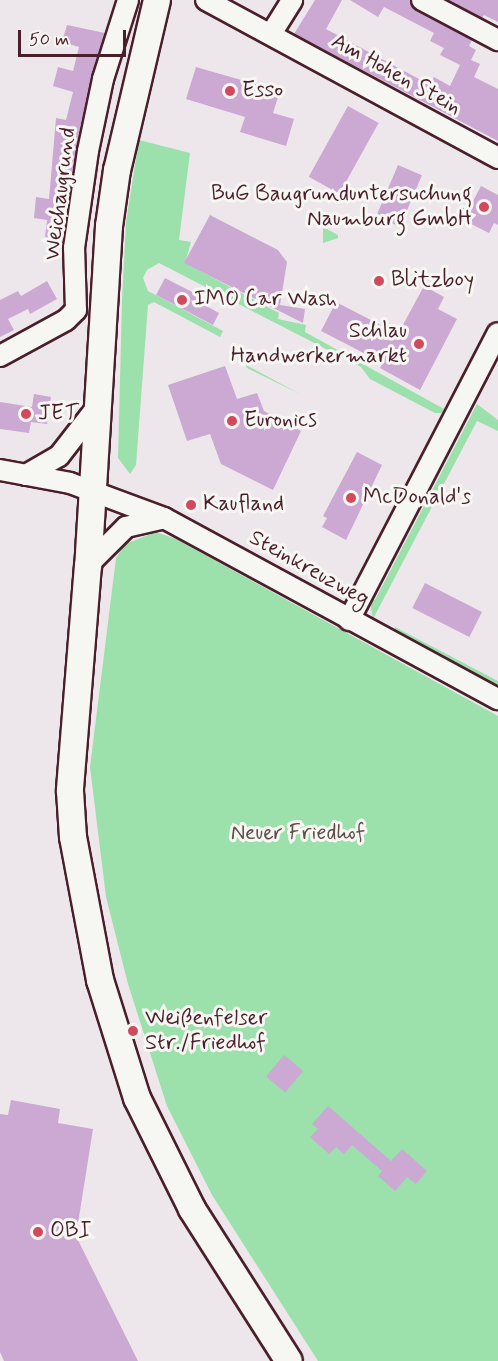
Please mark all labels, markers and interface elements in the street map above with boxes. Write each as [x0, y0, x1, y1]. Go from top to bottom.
scale bar [21, 18, 129, 56]
street label: Am Hohen Stein [323, 27, 469, 123]
text: 50 m [29, 28, 69, 52]
place label: Esso [242, 78, 283, 104]
marker: Esso [223, 84, 237, 98]
street label: Weichaugrund [40, 126, 82, 262]
place label: BuG Baugrunduntersuchung Naumburg GmbH [207, 181, 472, 232]
marker: BuG Baugrunduntersuchung Naumburg GmbH [477, 200, 491, 214]
place label: Blitzboy [391, 268, 474, 294]
marker: Blitzboy [372, 274, 386, 288]
place label: IMO Car Wash [194, 287, 337, 313]
marker: IMO Car Wash [175, 293, 189, 307]
place label: Schlau Handwerkermarkt [231, 318, 407, 370]
marker: Schlau Handwerkermarkt [412, 337, 426, 351]
place label: JET [38, 401, 79, 427]
marker: JET [19, 407, 33, 421]
place label: Euronics [244, 408, 317, 434]
marker: Euronics [225, 414, 239, 428]
place label: McDonald's [363, 485, 471, 511]
marker: McDonald's [344, 491, 358, 505]
place label: Kaufland [203, 492, 284, 518]
marker: Kaufland [184, 498, 198, 512]
street label: Steinkreuzweg [244, 525, 374, 613]
park label: Neuer Friedhof [231, 821, 365, 847]
place label: Weißenfelser Str./Friedhof [145, 1005, 267, 1056]
marker: Weißenfelser Str./Friedhof [126, 1024, 140, 1038]
place label: OBI [50, 1219, 91, 1245]
marker: OBI [31, 1225, 45, 1239]

